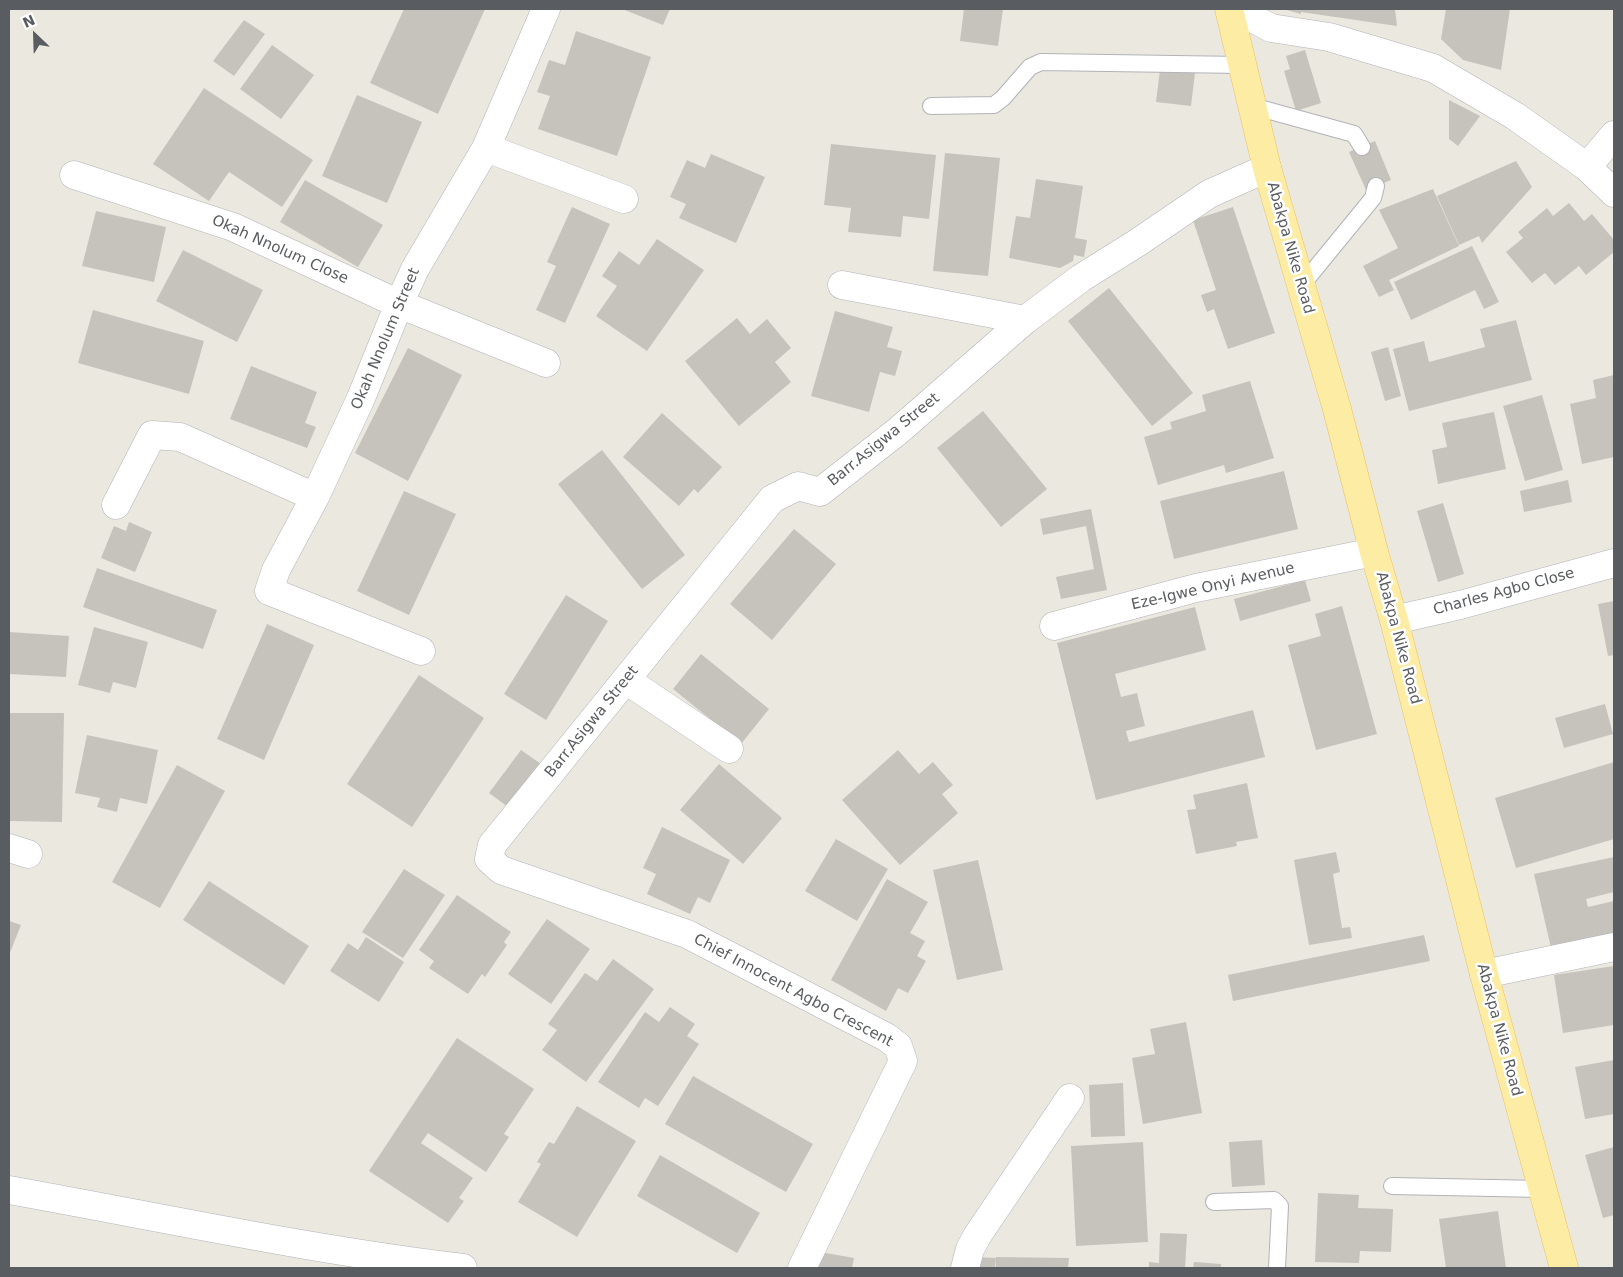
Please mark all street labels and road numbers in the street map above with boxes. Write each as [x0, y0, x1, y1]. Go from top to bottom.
street label: Abakpa Nike Road [1263, 180, 1317, 316]
street label: Okah Nnolum Close [209, 212, 351, 288]
street label: Okah Nnolum Street [348, 265, 424, 413]
street label: Barr.Asigwa Street [825, 389, 943, 491]
street label: Eze-Igwe Onyi Avenue [1130, 559, 1296, 615]
street label: Charles Agbo Close [1431, 564, 1577, 620]
street label: Abakpa Nike Road [1372, 570, 1424, 706]
street label: Barr.Asigwa Street [541, 663, 643, 781]
street label: Chief Innocent Agbo Crescent [690, 931, 896, 1051]
street label: Abakpa Nike Road [1473, 962, 1525, 1098]

